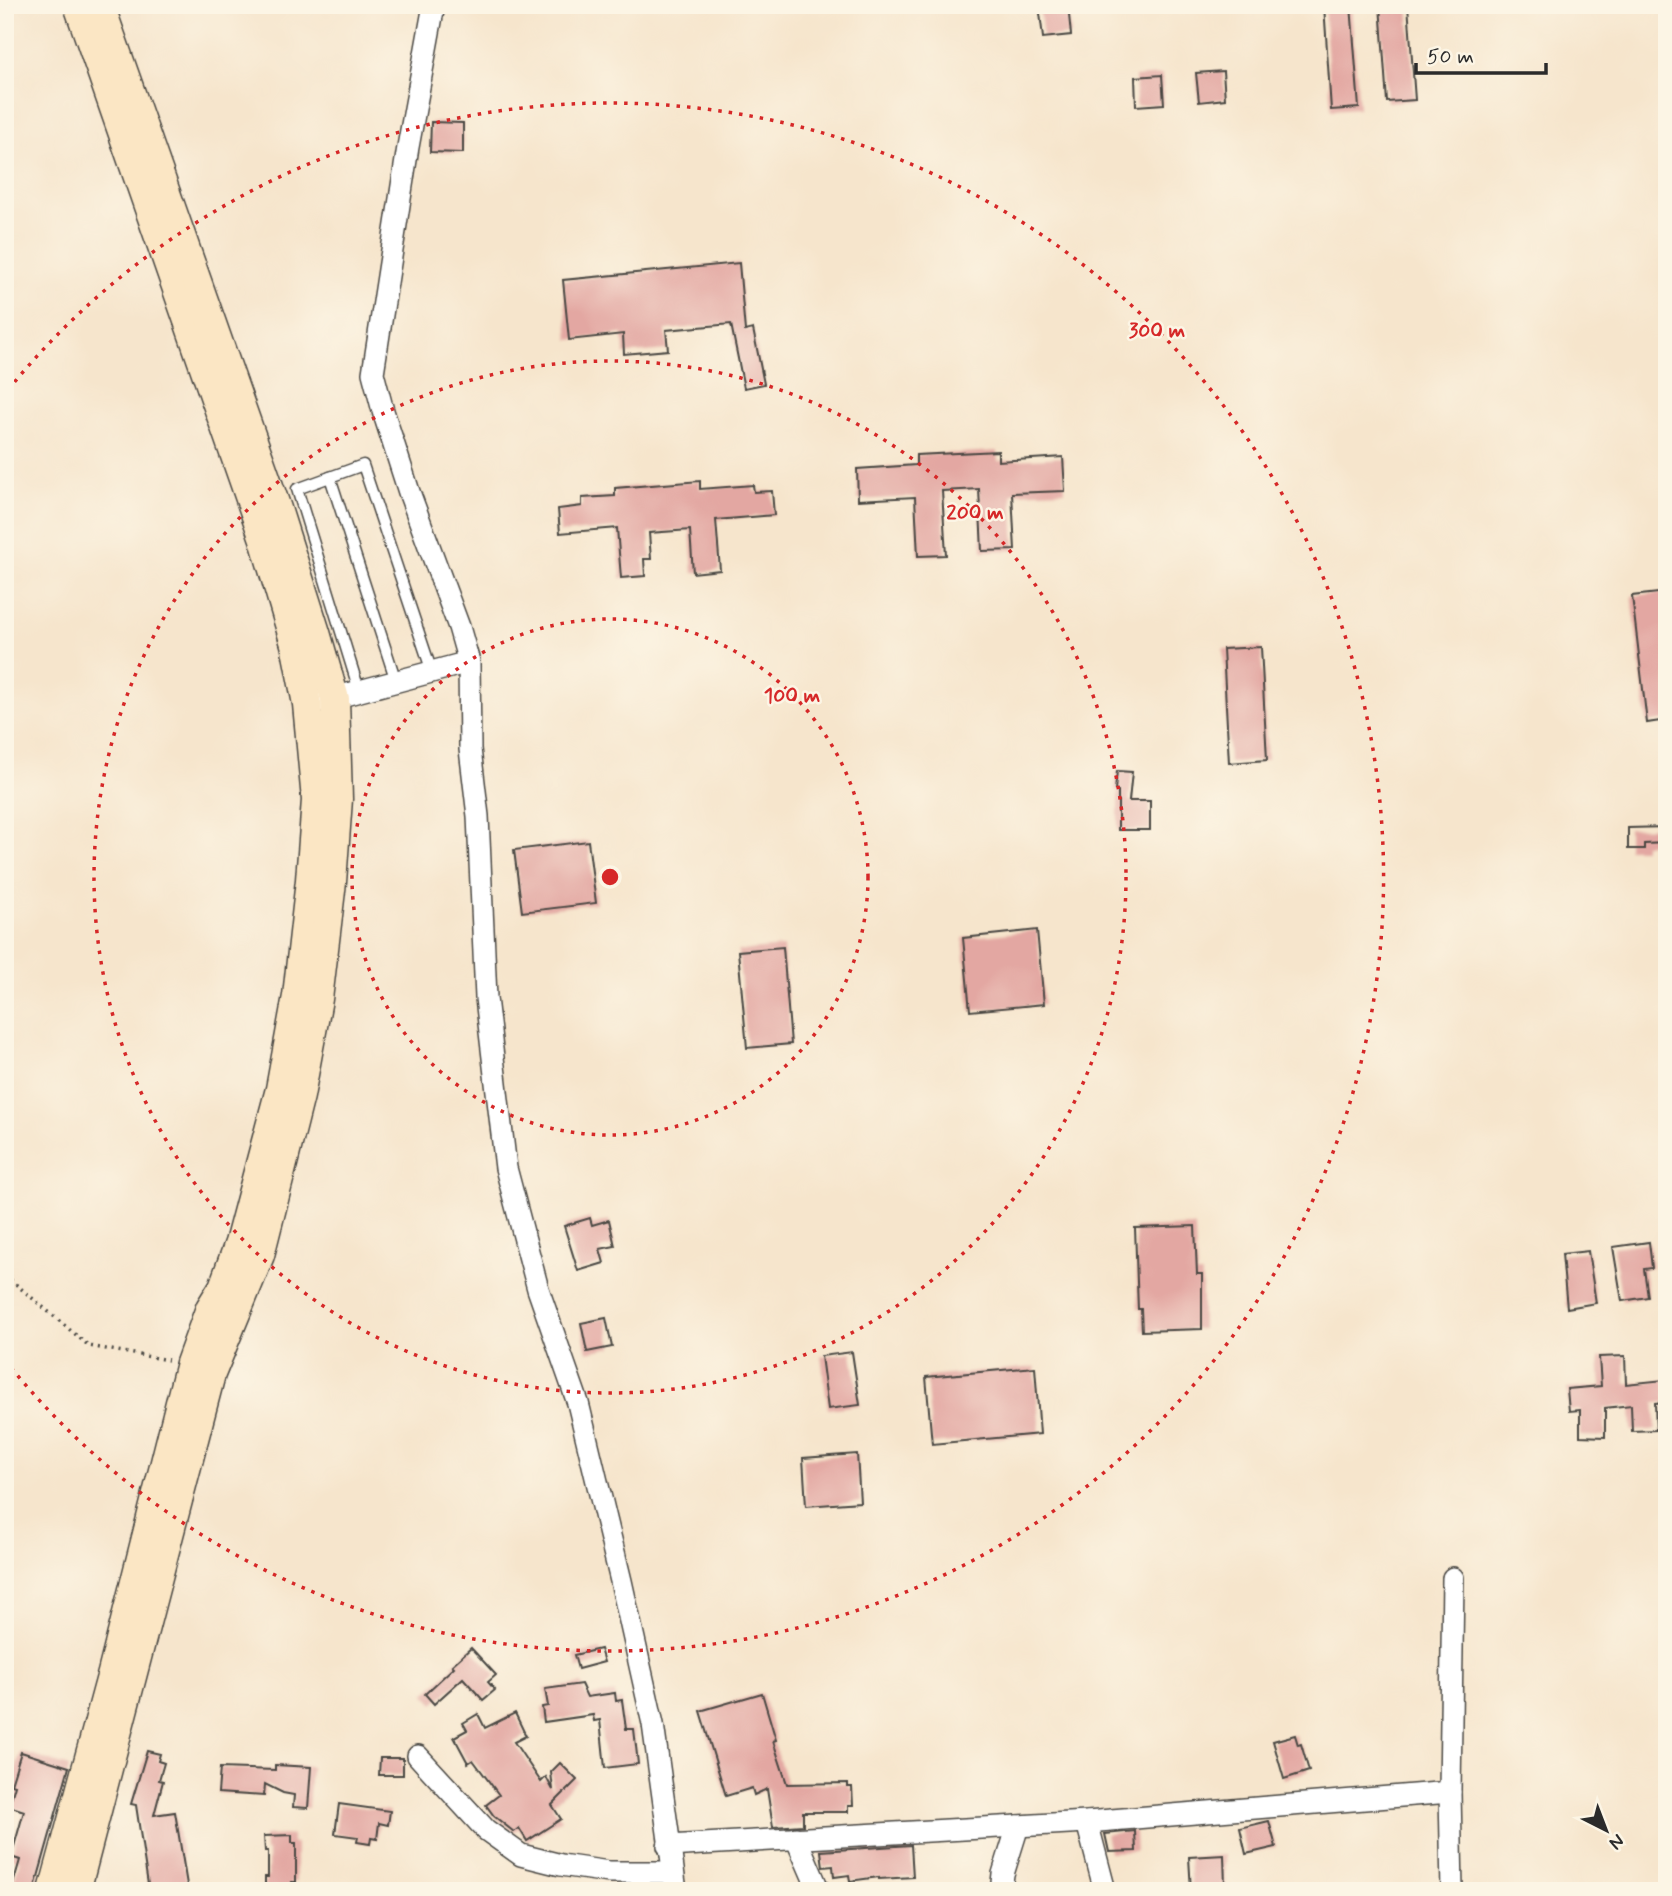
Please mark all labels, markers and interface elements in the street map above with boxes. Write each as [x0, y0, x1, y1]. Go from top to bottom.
scale bar [1416, 32, 1546, 76]
text: 50 m [1427, 43, 1474, 71]
text: 300 m [1129, 317, 1186, 345]
text: 200 m [946, 499, 1004, 527]
text: 100 m [764, 682, 820, 710]
centre of rings [598, 865, 622, 889]
north arrow [1570, 1794, 1640, 1864]
text: N [1603, 1828, 1629, 1855]

